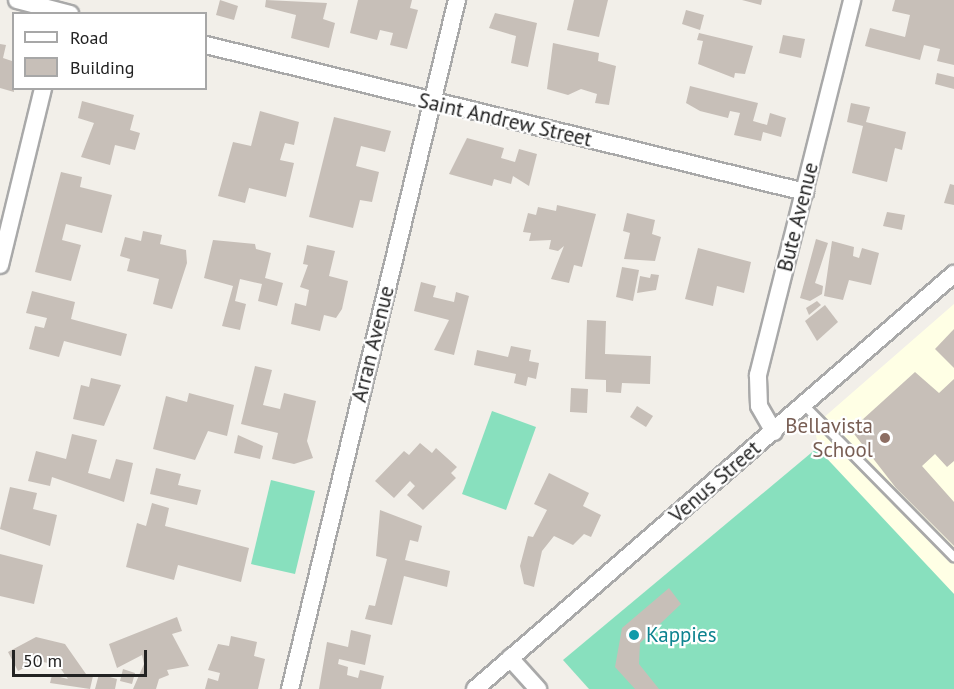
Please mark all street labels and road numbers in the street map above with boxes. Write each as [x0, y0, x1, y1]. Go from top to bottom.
street label: Saint Andrew Street [415, 88, 595, 152]
street label: Bute Avenue [772, 159, 824, 275]
street label: Arran Avenue [346, 283, 400, 405]
street label: Venus Street [664, 436, 766, 528]

